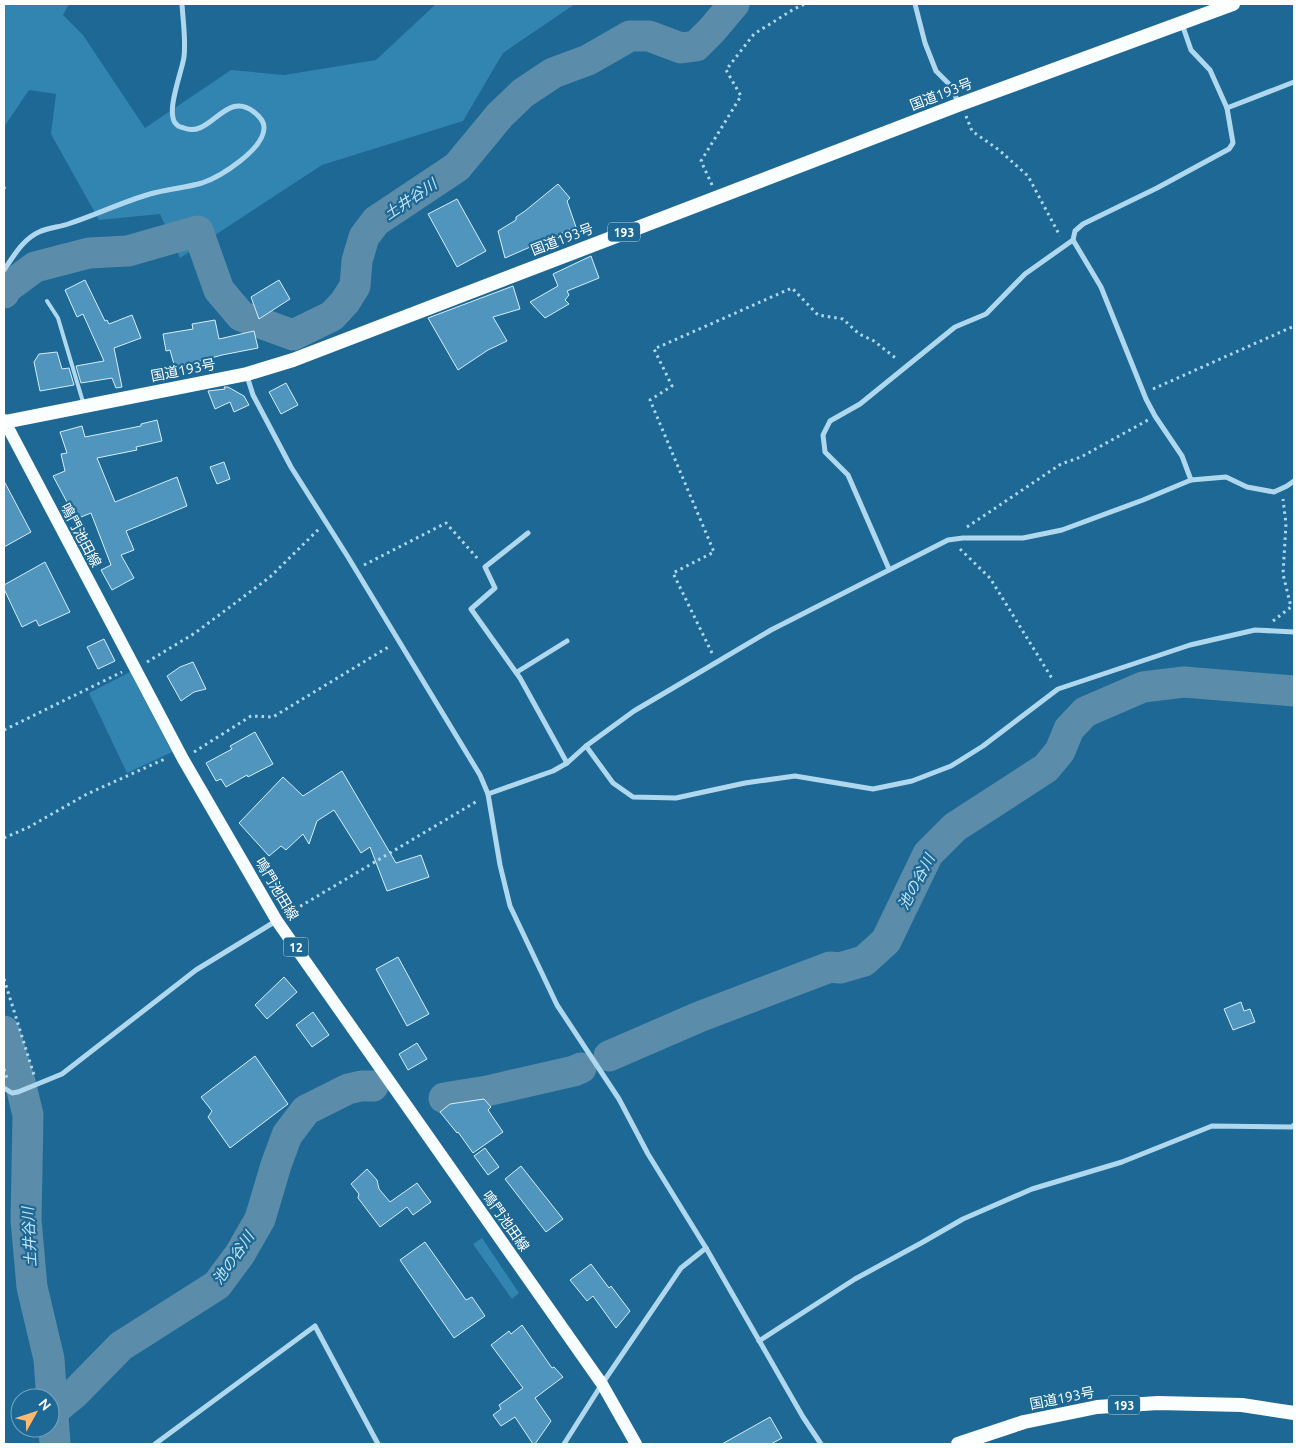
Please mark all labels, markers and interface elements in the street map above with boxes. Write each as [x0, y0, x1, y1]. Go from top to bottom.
street label: 国道193号 [907, 75, 975, 113]
water label: 土井谷川 [380, 174, 441, 223]
street label: 国道193号 [528, 220, 596, 258]
road number: 193 [608, 222, 640, 242]
street label: 国道193号 [149, 356, 217, 384]
street label: 鳴門池田線 [58, 500, 104, 570]
water label: 池の谷川 [894, 850, 939, 912]
street label: 鳴門池田線 [252, 855, 302, 923]
road number: 12 [284, 938, 308, 956]
street label: 鳴門池田線 [479, 1188, 533, 1254]
water label: 土井谷川 [19, 1205, 39, 1267]
water label: 池の谷川 [209, 1227, 258, 1287]
street label: 国道193号 [1028, 1384, 1096, 1412]
north arrow [10, 1388, 60, 1438]
text: N [35, 1395, 54, 1414]
road number: 193 [1108, 1396, 1140, 1414]

